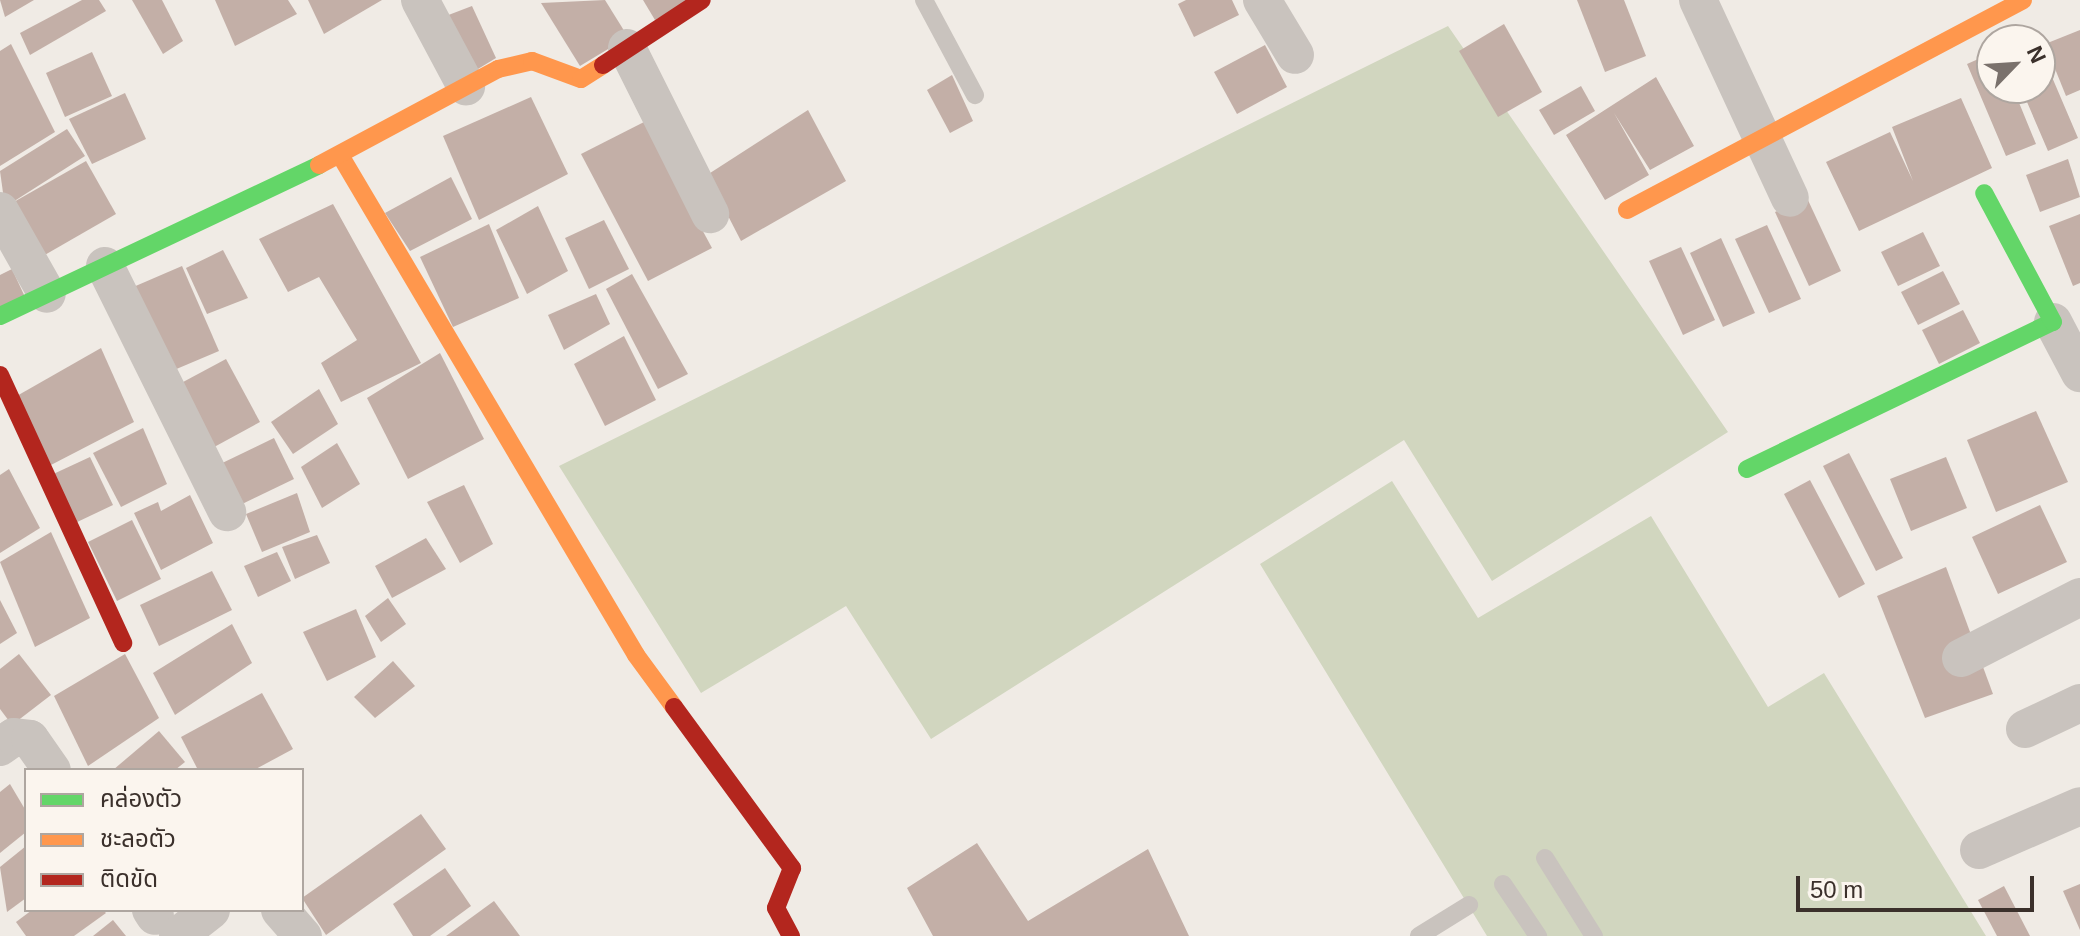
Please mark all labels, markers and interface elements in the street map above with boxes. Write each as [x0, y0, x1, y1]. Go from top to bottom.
north arrow [1976, 24, 2056, 104]
text: N [2022, 42, 2051, 67]
legend [24, 768, 304, 912]
text: คล่องตัว [100, 785, 182, 812]
text: ชะลอตัว [100, 825, 176, 852]
scale bar [1800, 860, 2038, 910]
text: ติดขัด [100, 865, 158, 892]
text: 50 m [1810, 876, 1863, 903]

